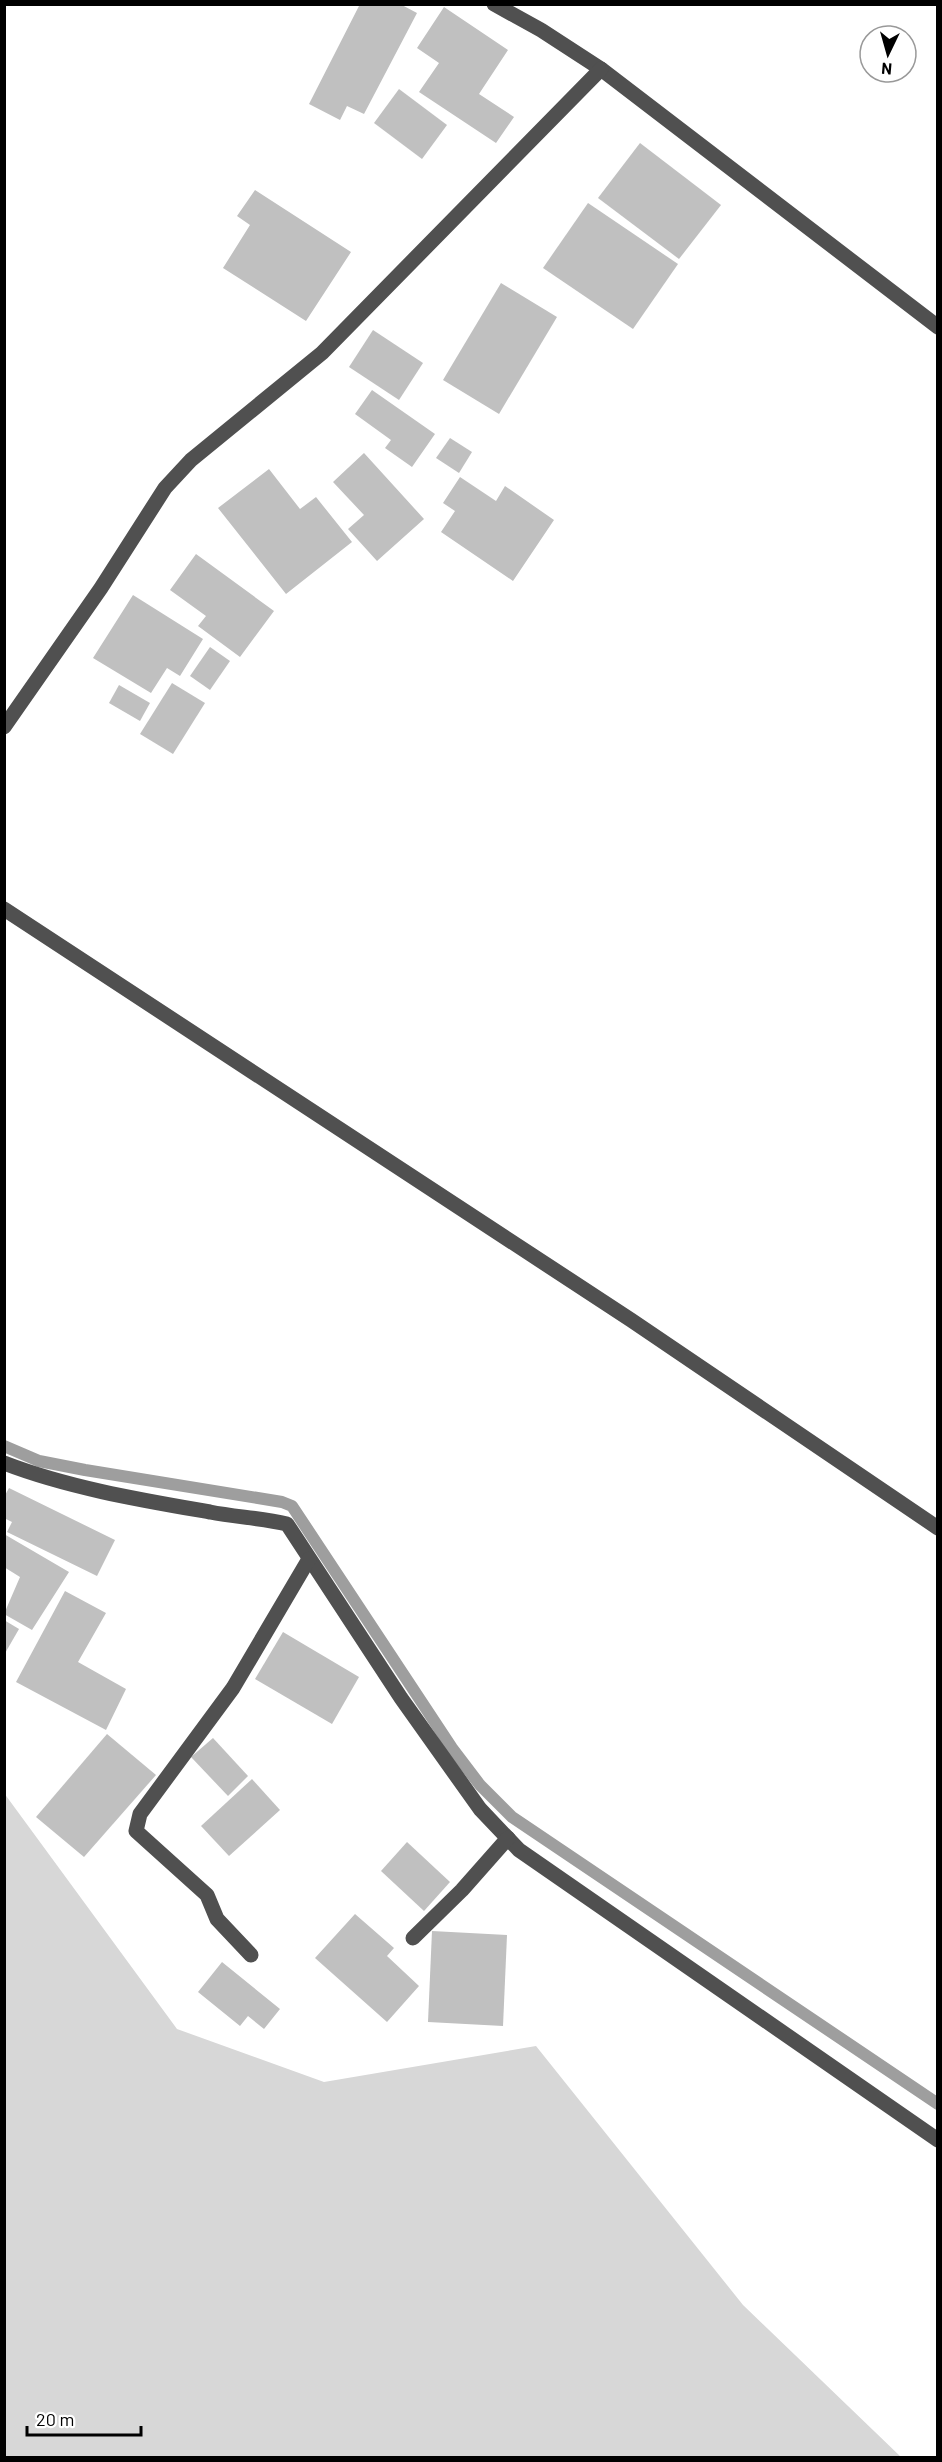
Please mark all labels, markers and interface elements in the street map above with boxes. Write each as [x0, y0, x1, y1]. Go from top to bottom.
north arrow [858, 24, 918, 84]
text: N [881, 60, 893, 79]
scale bar [27, 2399, 141, 2437]
text: 20 m [36, 2408, 74, 2430]

